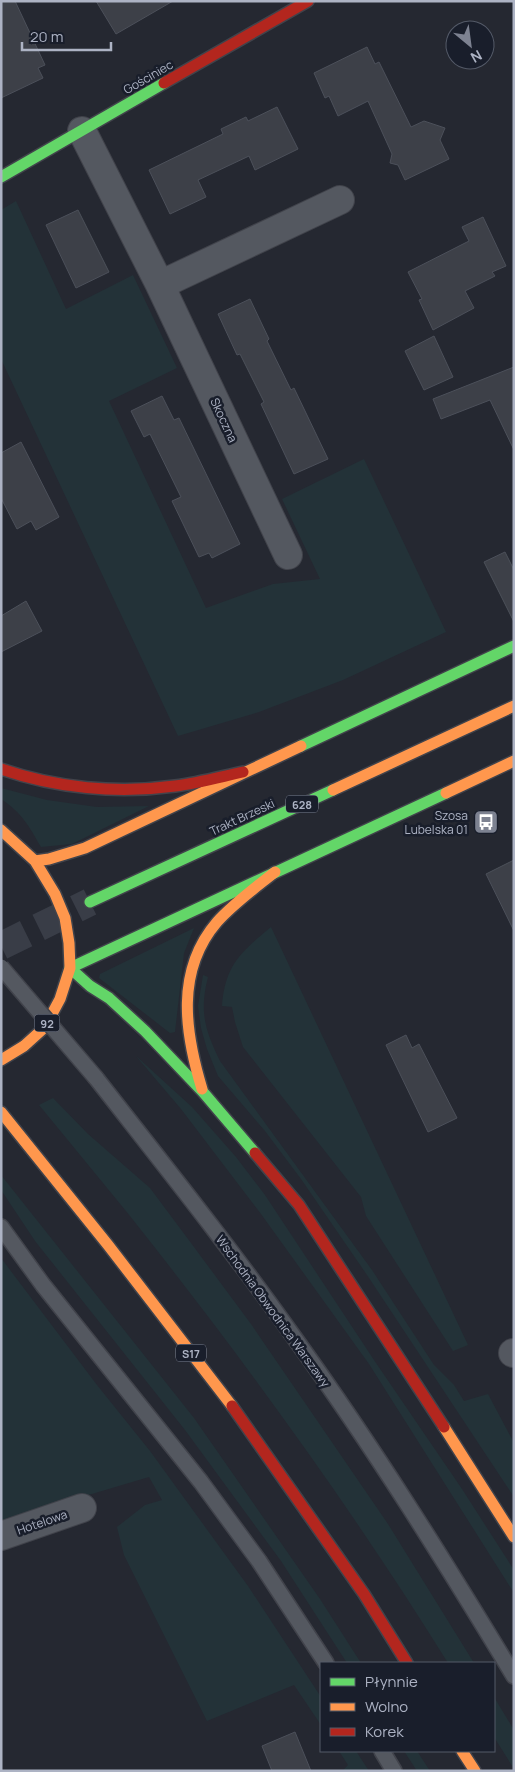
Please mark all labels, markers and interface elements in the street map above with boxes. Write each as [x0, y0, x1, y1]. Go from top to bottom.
scale bar [22, 20, 111, 52]
north arrow [445, 20, 495, 70]
text: 20 m [30, 26, 63, 47]
text: N [468, 46, 486, 68]
street label: Gościniec [120, 56, 176, 98]
street label: Skoczna [206, 395, 242, 445]
street label: Trakt Brzeski [207, 794, 277, 840]
road number: 628 [286, 796, 318, 812]
place label: Szosa Lubelska 01 [405, 807, 468, 838]
bus stop icon: Szosa Lubelska 01 [473, 809, 499, 835]
road number: 92 [34, 1014, 60, 1032]
street label: Wschodnia Obwodnica Warszawy [212, 1232, 334, 1391]
road number: S17 [176, 1345, 206, 1362]
street label: Hotelowa [15, 1505, 69, 1539]
legend [320, 1662, 495, 1752]
text: Płynnie [365, 1671, 418, 1692]
text: Wolno [365, 1696, 408, 1717]
text: Korek [365, 1721, 404, 1742]

